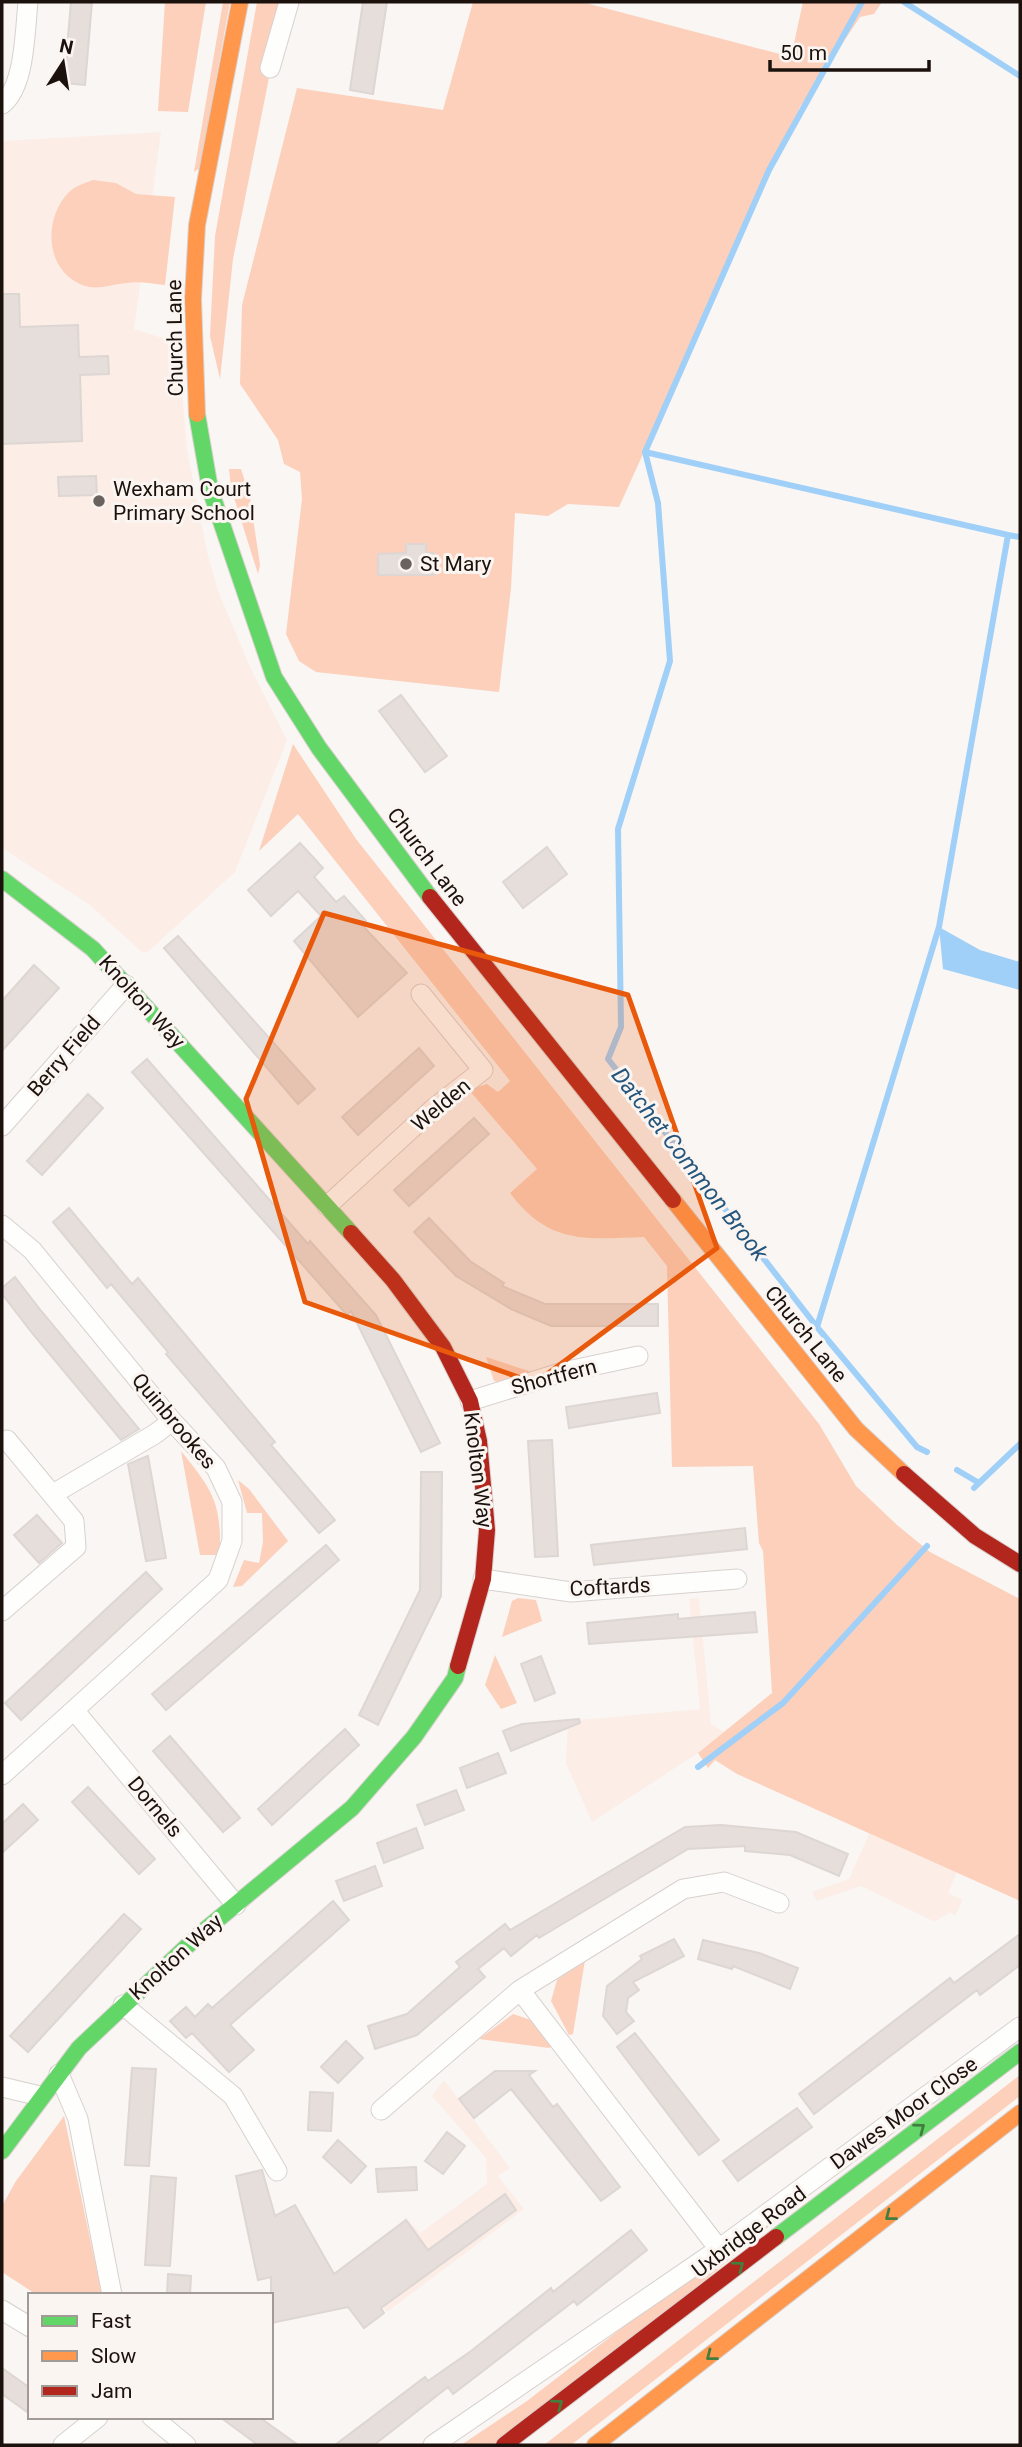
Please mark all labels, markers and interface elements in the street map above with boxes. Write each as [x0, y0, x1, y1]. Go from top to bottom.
north arrow [28, 28, 98, 98]
scale bar [770, 28, 929, 72]
text: N [57, 34, 75, 60]
text: 50 m [780, 41, 827, 65]
street label: Church Lane [162, 279, 188, 397]
place label: Wexham Court Primary School [113, 477, 255, 525]
marker: Wexham Court Primary School [91, 493, 107, 509]
place label: St Mary [420, 552, 492, 576]
marker: St Mary [398, 556, 414, 572]
street label: Church Lane [382, 803, 472, 911]
street label: Knolton Way [94, 951, 190, 1053]
street label: Berry Field [23, 1011, 105, 1101]
water label: Datchet Common Brook [606, 1062, 774, 1267]
street label: Welden [407, 1074, 475, 1136]
street label: Church Lane [760, 1281, 852, 1387]
street label: Shortfern [509, 1354, 599, 1400]
street label: Quinbrookes [127, 1368, 221, 1474]
street label: Knolton Way [459, 1411, 497, 1529]
street label: Coftards [569, 1573, 651, 1601]
street label: Dornels [123, 1772, 187, 1842]
street label: Knolton Way [125, 1909, 227, 2005]
street label: Dawes Moor Close [826, 2052, 982, 2174]
one-way arrow [913, 2124, 925, 2136]
street label: Uxbridge Road [687, 2181, 811, 2283]
one-way arrow [885, 2207, 897, 2220]
one-way arrow [732, 2262, 744, 2274]
legend [28, 2293, 273, 2419]
text: Fast [91, 2309, 132, 2333]
text: Slow [91, 2344, 137, 2368]
one-way arrow [706, 2348, 719, 2360]
text: Jam [91, 2379, 132, 2403]
one-way arrow [551, 2399, 563, 2412]

